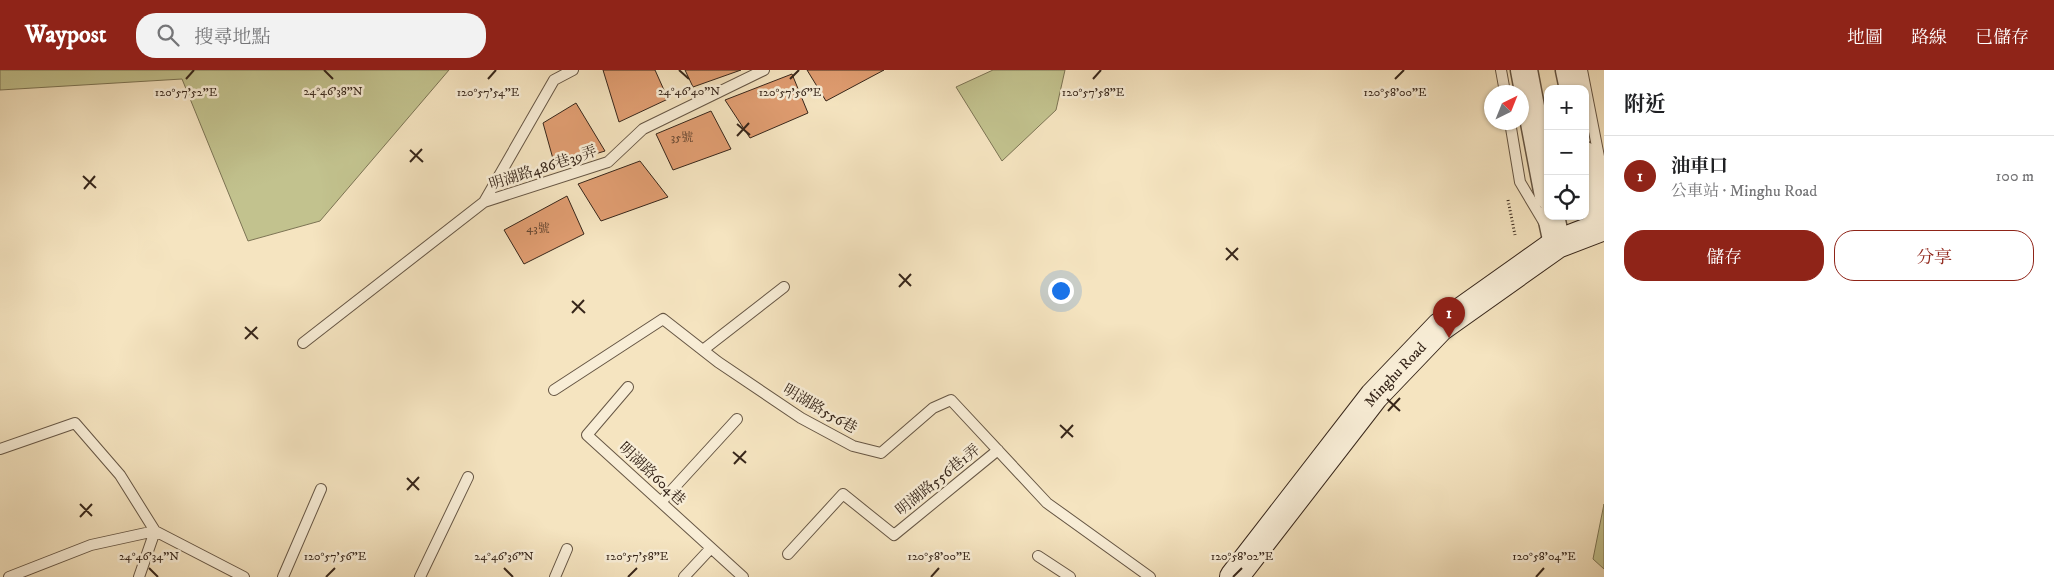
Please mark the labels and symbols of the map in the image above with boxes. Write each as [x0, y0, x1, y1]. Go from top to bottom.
text: 24°46'38"N [303, 84, 363, 99]
text: 24°46'40"N [658, 84, 720, 99]
text: 120°57'52"E [155, 85, 218, 100]
text: 120°57'54"E [457, 85, 520, 100]
text: 120°57'56"E [759, 85, 822, 100]
text: 120°57'58"E [1062, 85, 1125, 100]
text: 120°58'00"E [1364, 85, 1427, 100]
north arrow [1484, 85, 1529, 130]
house number: 35號 [671, 130, 693, 145]
street label: 明湖路486巷39弄 [487, 142, 599, 194]
house number: 43號 [526, 221, 550, 236]
your location [1048, 278, 1074, 304]
pin: 1 [1433, 297, 1465, 338]
street label: Minghu Road [1360, 338, 1430, 410]
street label: 明湖路556巷 [779, 380, 861, 438]
street label: 明湖路604巷 [615, 438, 689, 510]
street label: 明湖路556巷1弄 [892, 440, 984, 520]
text: 24°46'34"N [119, 549, 179, 564]
text: 120°57'56"E [304, 549, 367, 564]
text: 24°46'36"N [474, 549, 534, 564]
text: 120°57'58"E [606, 549, 669, 564]
text: 120°58'00"E [908, 549, 971, 564]
text: 120°58'02"E [1211, 549, 1274, 564]
text: 120°58'04"E [1512, 549, 1576, 564]

